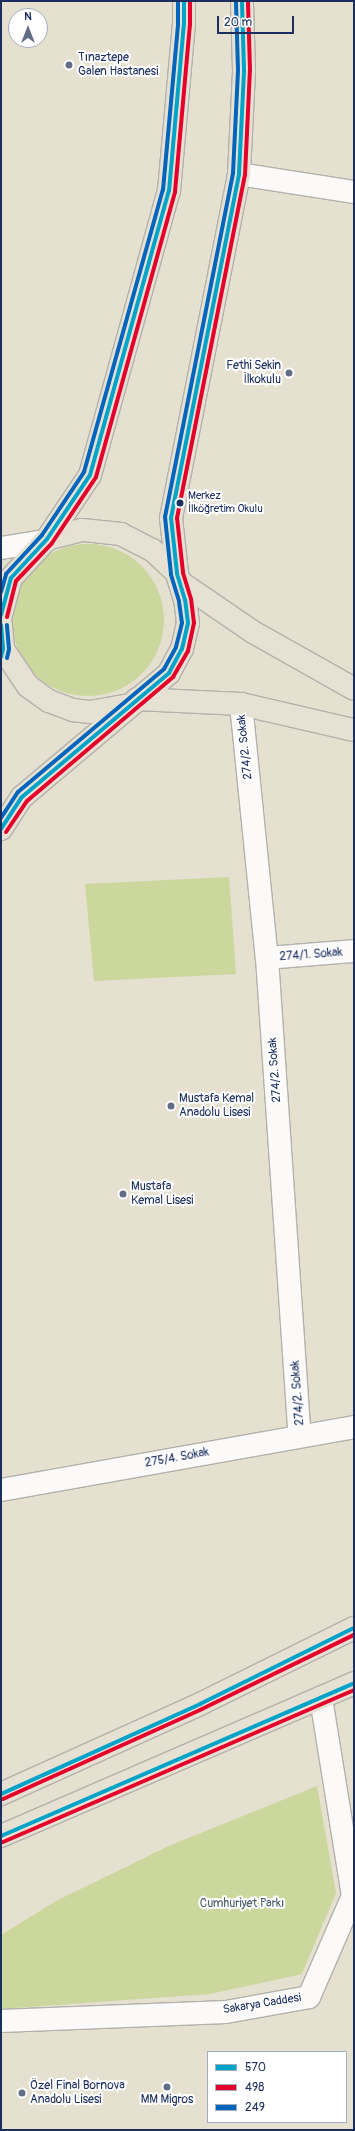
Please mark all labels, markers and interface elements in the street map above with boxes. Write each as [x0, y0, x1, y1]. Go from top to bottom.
north arrow [8, 8, 48, 48]
scale bar [219, 8, 296, 34]
text: N [24, 10, 32, 23]
text: 20 m [224, 15, 252, 30]
place label: Tınaztepe Galen Hastanesi [78, 51, 158, 79]
marker: Tınaztepe Galen Hastanesi [63, 59, 75, 71]
place label: Fethi Sekin İlkokulu [226, 359, 281, 387]
marker: Fethi Sekin İlkokulu [284, 368, 294, 378]
place label: Merkez İlköğretim Okulu [188, 490, 263, 516]
marker: Merkez İlköğretim Okulu [175, 498, 185, 508]
street label: 274/2. Sokak [234, 714, 256, 780]
street label: 274/1. Sokak [279, 946, 343, 964]
street label: 274/2. Sokak [266, 1037, 284, 1103]
place label: Mustafa Kemal Anadolu Lisesi [179, 1092, 254, 1120]
marker: Mustafa Kemal Anadolu Lisesi [166, 1101, 176, 1111]
place label: Mustafa Kemal Lisesi [131, 1180, 193, 1208]
marker: Mustafa Kemal Lisesi [118, 1189, 128, 1199]
street label: 274/2. Sokak [289, 1360, 307, 1426]
street label: 275/4. Sokak [144, 1445, 210, 1471]
park label: Cumhuriyet Parkı [200, 1897, 284, 1911]
street label: Sakarya Caddesi [222, 1991, 302, 2017]
legend [207, 2051, 347, 2123]
text: 570 [245, 2060, 266, 2075]
place label: Özel Final Bornova Anadolu Lisesi [30, 2079, 125, 2107]
text: 498 [245, 2080, 264, 2095]
marker: MM Migros [162, 2082, 172, 2092]
marker: Özel Final Bornova Anadolu Lisesi [17, 2088, 27, 2098]
place label: MM Migros [141, 2093, 193, 2107]
text: 249 [245, 2100, 265, 2115]

